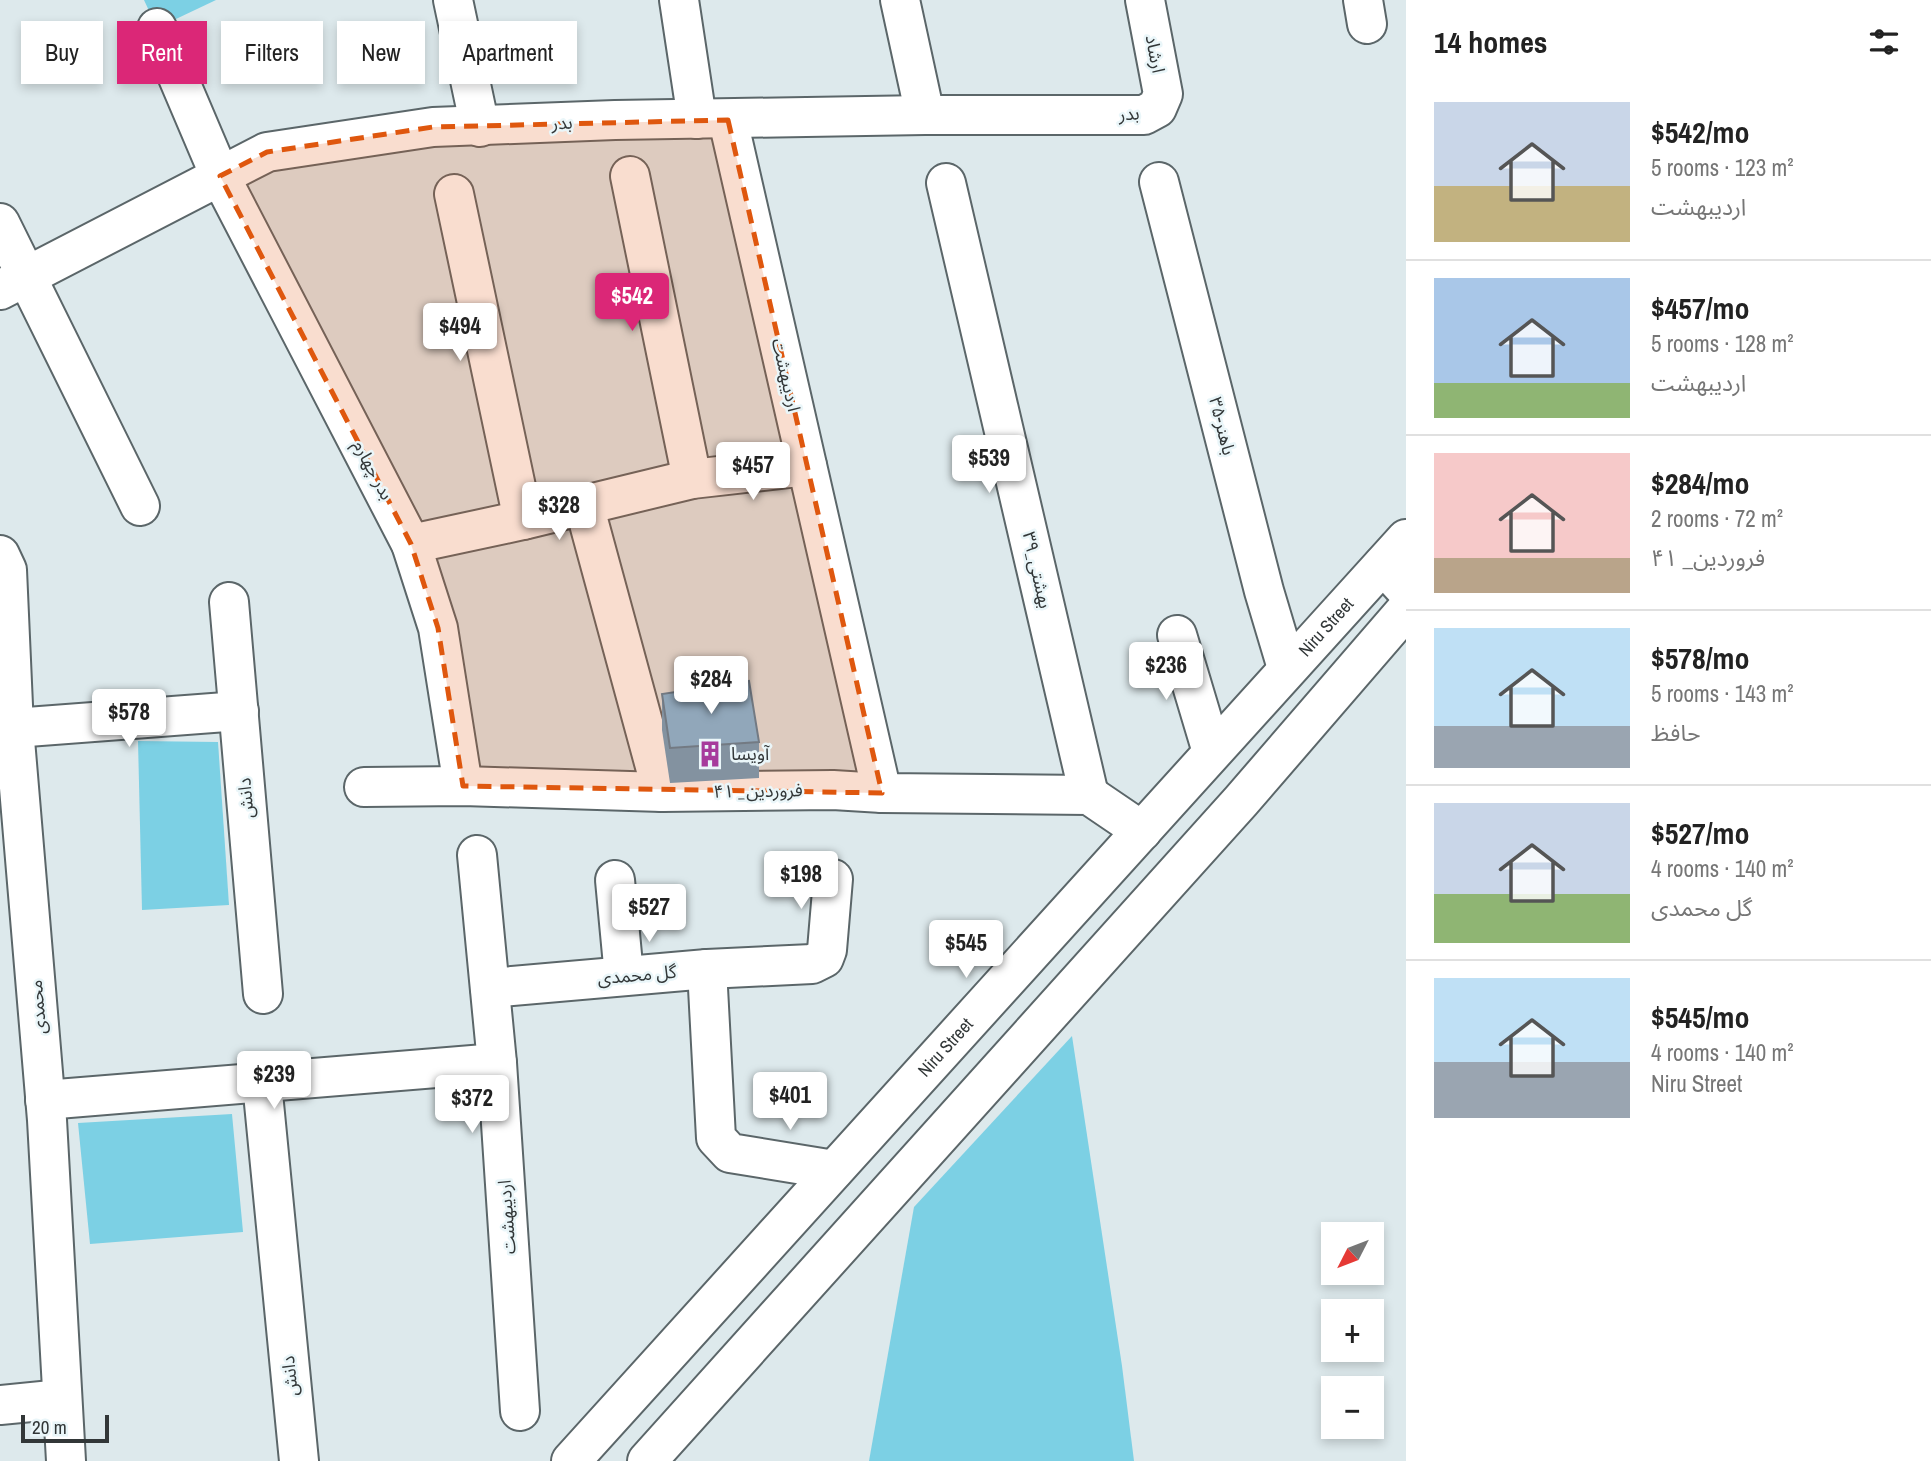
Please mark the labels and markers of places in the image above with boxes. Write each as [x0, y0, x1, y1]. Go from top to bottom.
pin: $542 [591, 274, 673, 333]
pin: $494 [419, 304, 501, 363]
pin: $539 [948, 435, 1030, 495]
pin: $457 [712, 442, 794, 502]
pin: $328 [518, 482, 600, 542]
pin: $236 [1125, 642, 1207, 702]
pin: $284 [670, 656, 752, 716]
pin: $578 [88, 690, 170, 749]
building icon: آویسا [695, 739, 725, 769]
place label: آویسا [731, 741, 770, 766]
pin: $198 [760, 852, 842, 911]
pin: $527 [608, 884, 690, 944]
pin: $545 [925, 920, 1007, 980]
pin: $239 [233, 1052, 315, 1111]
pin: $401 [749, 1072, 831, 1132]
pin: $372 [431, 1076, 513, 1135]

